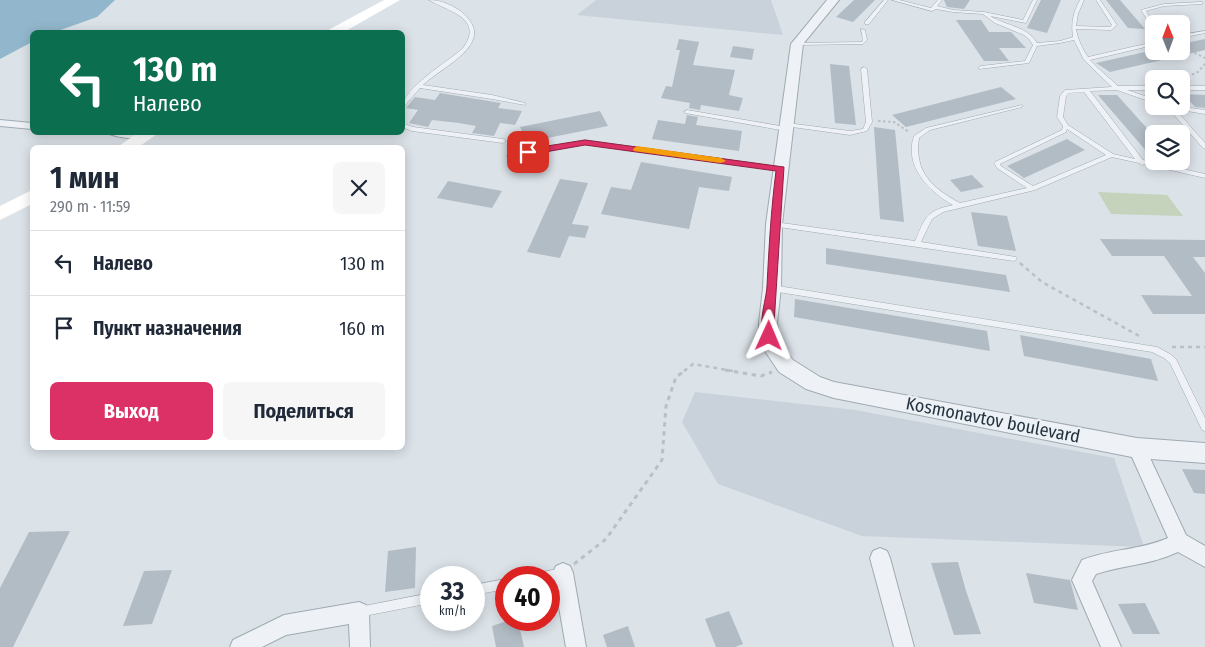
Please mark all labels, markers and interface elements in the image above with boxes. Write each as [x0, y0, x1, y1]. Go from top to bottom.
north arrow [1145, 15, 1190, 60]
map controls [1145, 15, 1190, 170]
text: 130 m [133, 48, 217, 90]
icon: left [50, 50, 115, 115]
button: search [1145, 70, 1190, 115]
text: Налево [133, 90, 202, 117]
button: layers [1145, 125, 1190, 170]
pin [507, 131, 549, 173]
icon: arrive [514, 138, 542, 166]
text: 1 мин [50, 160, 119, 196]
button: close [333, 162, 385, 214]
text: 290 m · 11:59 [50, 197, 131, 216]
icon: left [50, 249, 78, 277]
text: Налево [93, 252, 153, 275]
text: 130 m [340, 252, 385, 275]
position arrow [742, 309, 794, 361]
icon: arrive [50, 314, 78, 342]
text: Пункт назначения [93, 317, 242, 340]
text: 160 m [339, 317, 385, 340]
button: Выход [50, 382, 213, 440]
button: Поделиться [223, 382, 385, 440]
street label: Kosmonavtov boulevard [904, 392, 1082, 448]
speed limit sign: 40 [495, 566, 560, 631]
text: 33 [441, 577, 464, 607]
text: km/h [439, 604, 466, 618]

